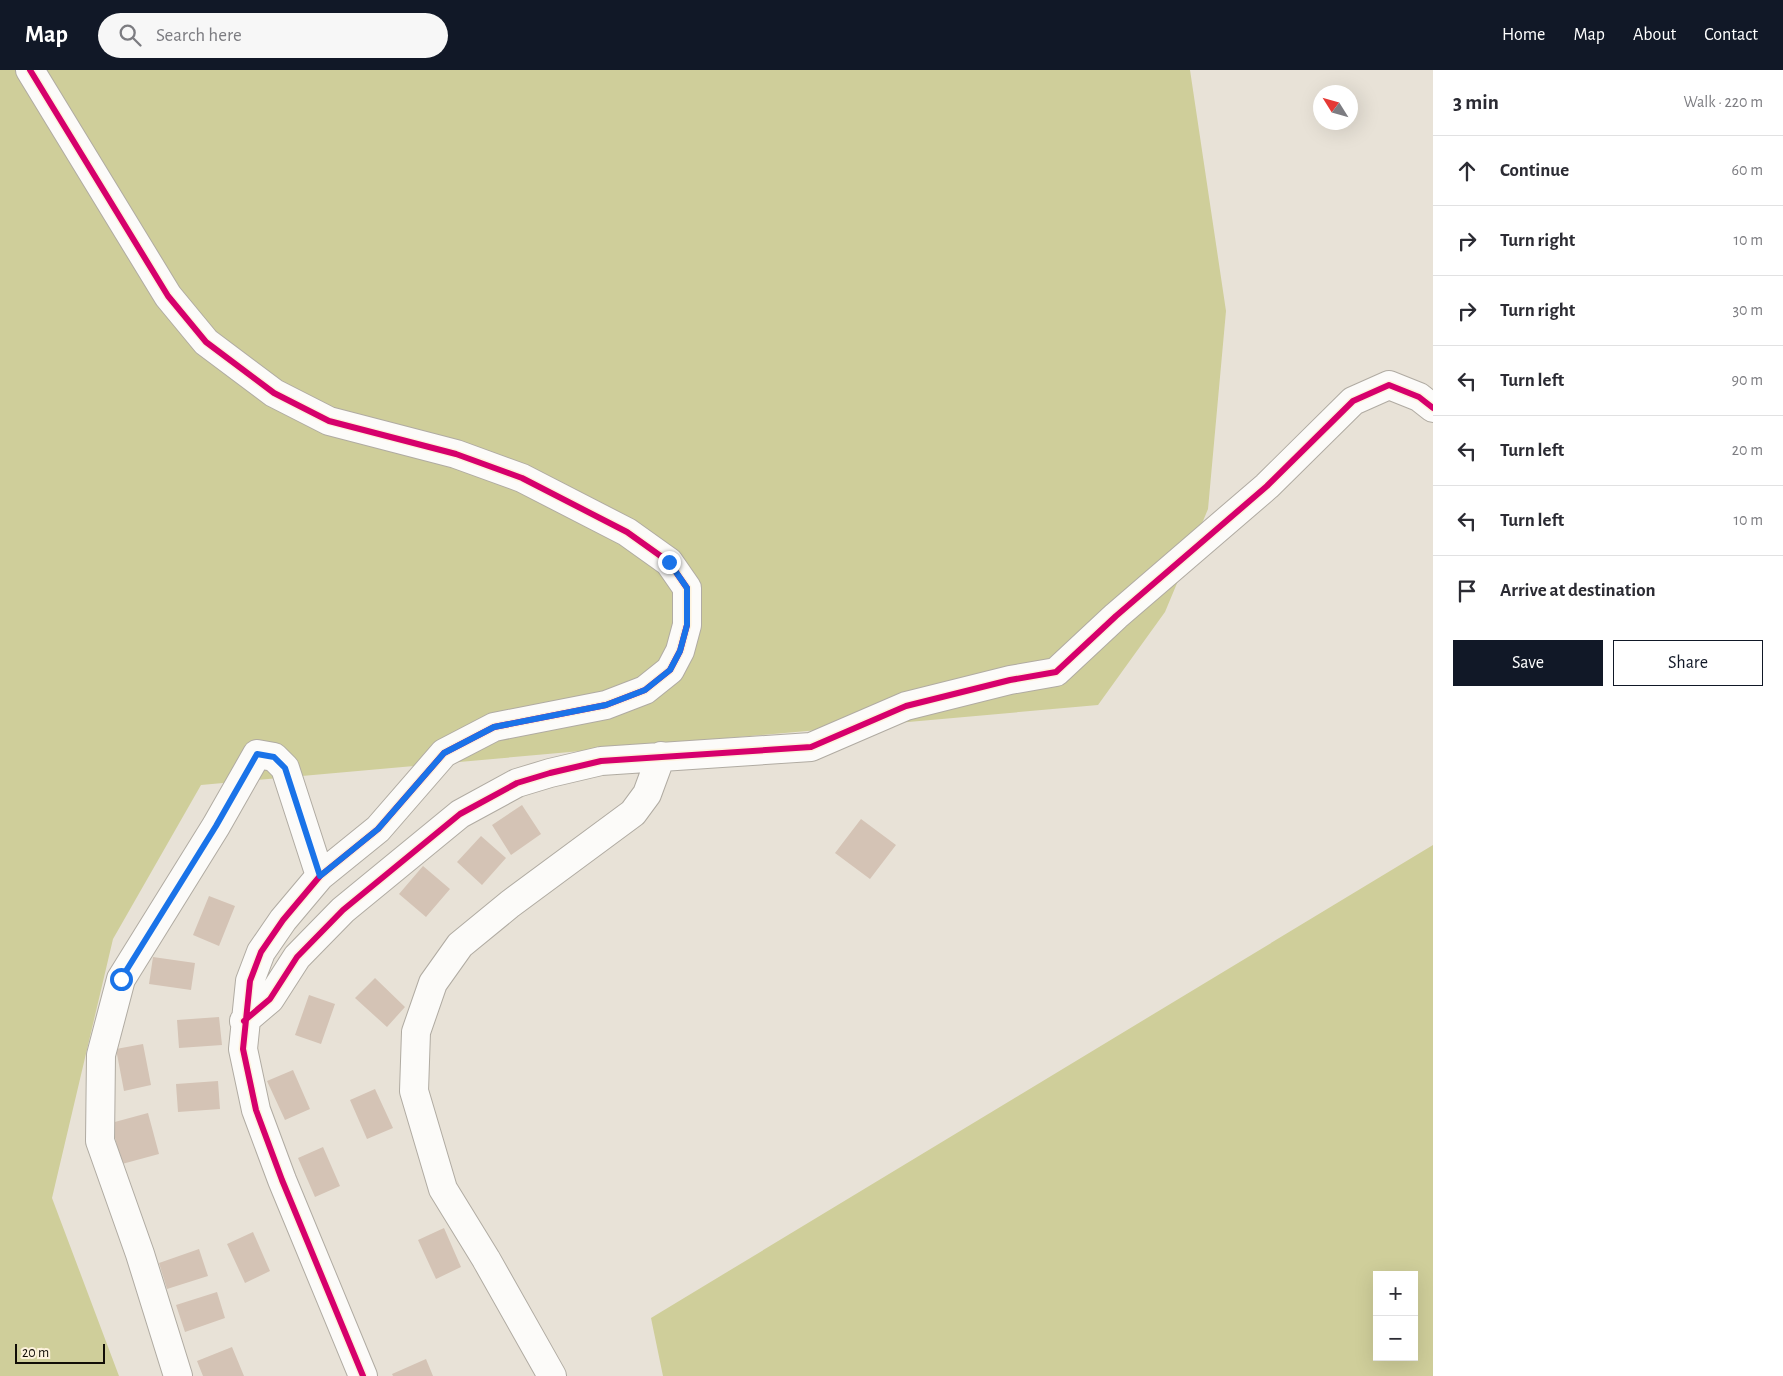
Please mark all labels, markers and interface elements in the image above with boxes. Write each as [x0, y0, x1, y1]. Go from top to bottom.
search box [98, 13, 448, 58]
icon: search [116, 21, 144, 49]
text: Map [25, 23, 68, 47]
text: Search here [156, 26, 242, 45]
text: Home [1502, 26, 1545, 44]
text: Map [1573, 26, 1605, 44]
text: About [1633, 26, 1676, 44]
text: Contact [1704, 26, 1758, 44]
north arrow [1313, 85, 1358, 130]
text: 3 min [1453, 92, 1499, 113]
text: Walk · 220 m [1684, 94, 1763, 110]
icon: ahead [1453, 157, 1481, 185]
text: Continue [1500, 161, 1569, 180]
text: 60 m [1732, 162, 1763, 178]
icon: right [1453, 227, 1481, 255]
text: Turn right [1500, 231, 1575, 250]
text: 10 m [1734, 232, 1763, 248]
icon: right [1453, 297, 1481, 325]
text: Turn right [1500, 301, 1575, 320]
text: 30 m [1733, 302, 1763, 318]
icon: left [1453, 367, 1481, 395]
text: Turn left [1500, 371, 1564, 390]
text: 90 m [1732, 372, 1763, 388]
icon: left [1453, 437, 1481, 465]
text: Turn left [1500, 441, 1564, 460]
text: 20 m [1732, 442, 1763, 458]
icon: left [1453, 507, 1481, 535]
text: Turn left [1500, 511, 1564, 530]
text: 10 m [1734, 512, 1763, 528]
route end [658, 551, 681, 574]
icon: arrive [1453, 577, 1481, 605]
text: Arrive at destination [1500, 581, 1656, 600]
button: Save [1453, 640, 1603, 686]
button: Share [1613, 640, 1763, 686]
route start [110, 968, 133, 991]
map controls [1373, 1271, 1418, 1361]
button: + [1373, 1271, 1418, 1316]
button: − [1373, 1316, 1418, 1361]
scale bar [15, 1341, 105, 1364]
text: 20 m [22, 1346, 49, 1360]

